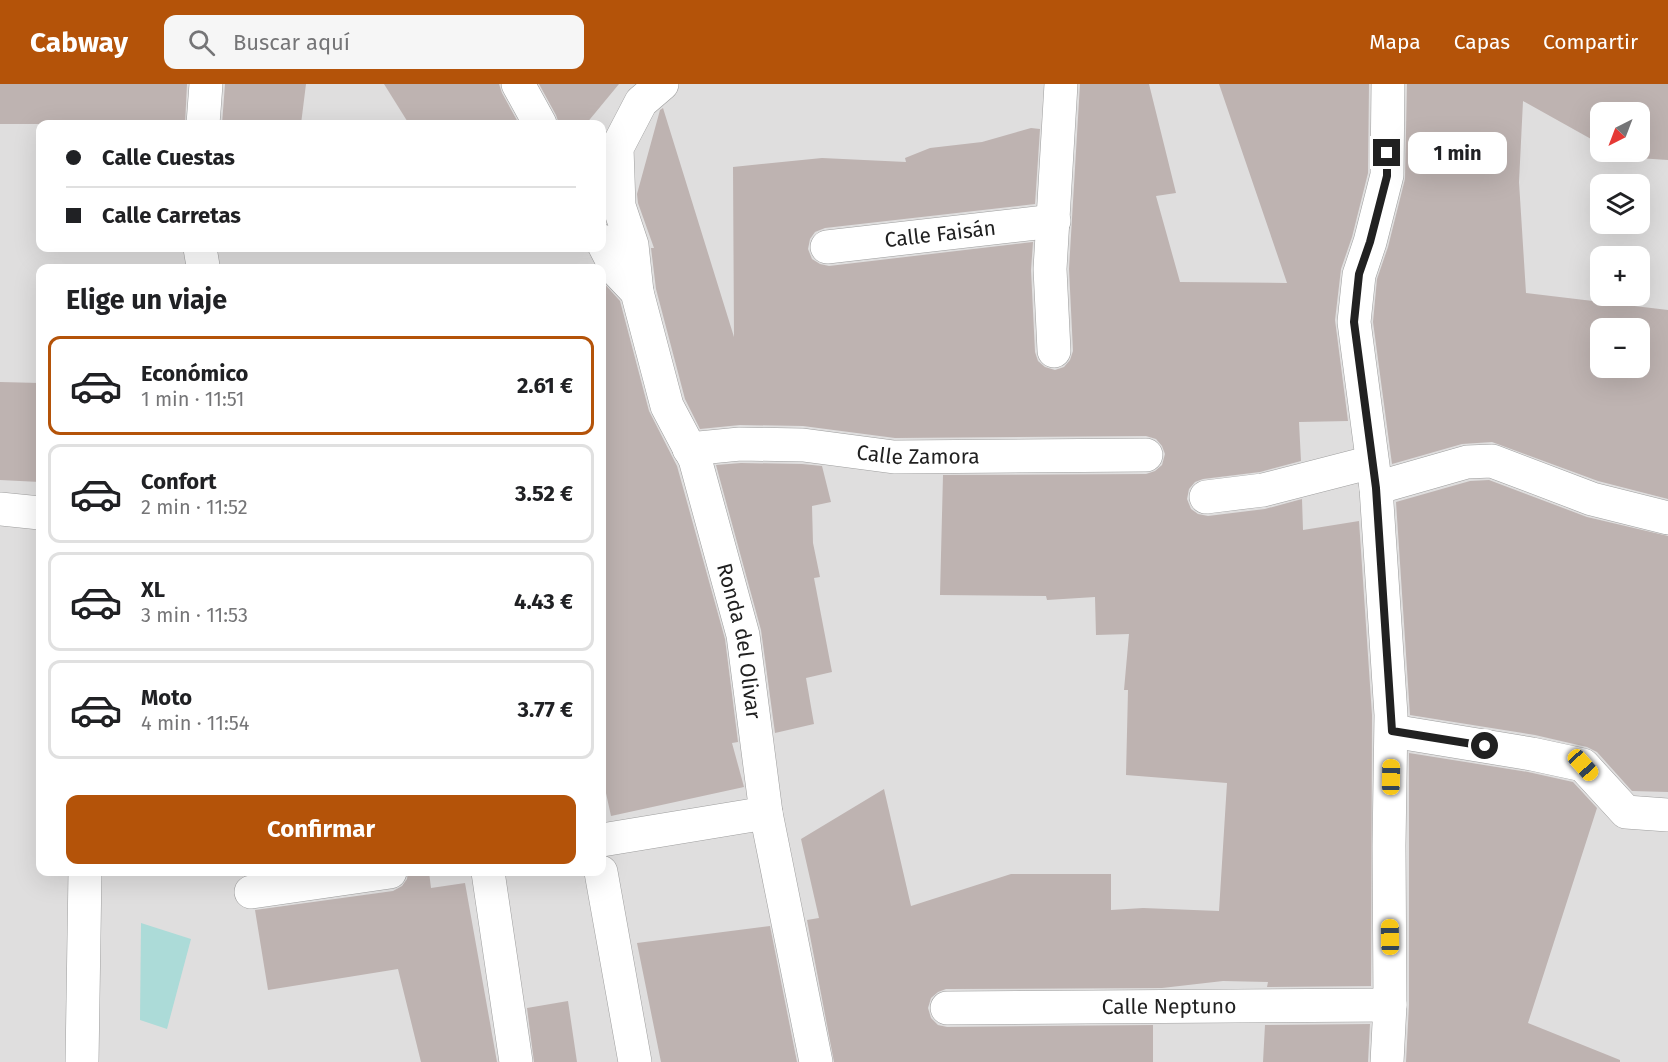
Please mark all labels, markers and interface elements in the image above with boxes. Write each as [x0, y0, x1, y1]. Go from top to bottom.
search box [164, 15, 584, 69]
text: Cabway [30, 26, 128, 59]
icon: search [185, 26, 218, 59]
text: Buscar aquí [233, 29, 350, 56]
text: Mapa [1369, 29, 1421, 55]
text: Capas [1454, 29, 1510, 55]
text: Compartir [1543, 29, 1638, 55]
north arrow [1590, 102, 1650, 162]
map controls [1590, 102, 1650, 378]
callout: 1 min [1408, 132, 1507, 174]
route end [1373, 139, 1400, 166]
text: 1 min [1433, 141, 1482, 165]
text: Calle Cuestas [102, 144, 235, 171]
button: layers [1590, 174, 1650, 234]
text: Calle Carretas [102, 202, 241, 229]
street label: Calle Faisán [883, 215, 997, 253]
button: + [1590, 246, 1650, 306]
text: Elige un viaje [66, 284, 227, 316]
button: − [1590, 318, 1650, 378]
icon: car [69, 359, 123, 413]
text: Económico [141, 360, 248, 387]
text: 2.61 € [517, 372, 573, 399]
text: 1 min · 11:51 [141, 387, 244, 411]
street label: Calle Zamora [855, 439, 980, 470]
icon: car [69, 467, 123, 521]
text: Confort [141, 468, 217, 495]
text: 3.52 € [515, 480, 573, 507]
text: 2 min · 11:52 [141, 495, 248, 519]
street label: Ronda del Olivar [711, 560, 767, 720]
icon: car [69, 575, 123, 629]
text: XL [141, 576, 165, 603]
text: 4.43 € [514, 588, 573, 615]
text: 3 min · 11:53 [141, 603, 248, 627]
icon: car [69, 683, 123, 737]
text: Moto [141, 684, 192, 711]
text: 3.77 € [517, 696, 573, 723]
text: 4 min · 11:54 [141, 711, 249, 735]
route start [1471, 732, 1498, 759]
car [1564, 746, 1602, 784]
car [1382, 759, 1400, 795]
button: Confirmar [66, 795, 576, 864]
car [1381, 919, 1399, 955]
street label: Calle Neptuno [1102, 993, 1236, 1020]

